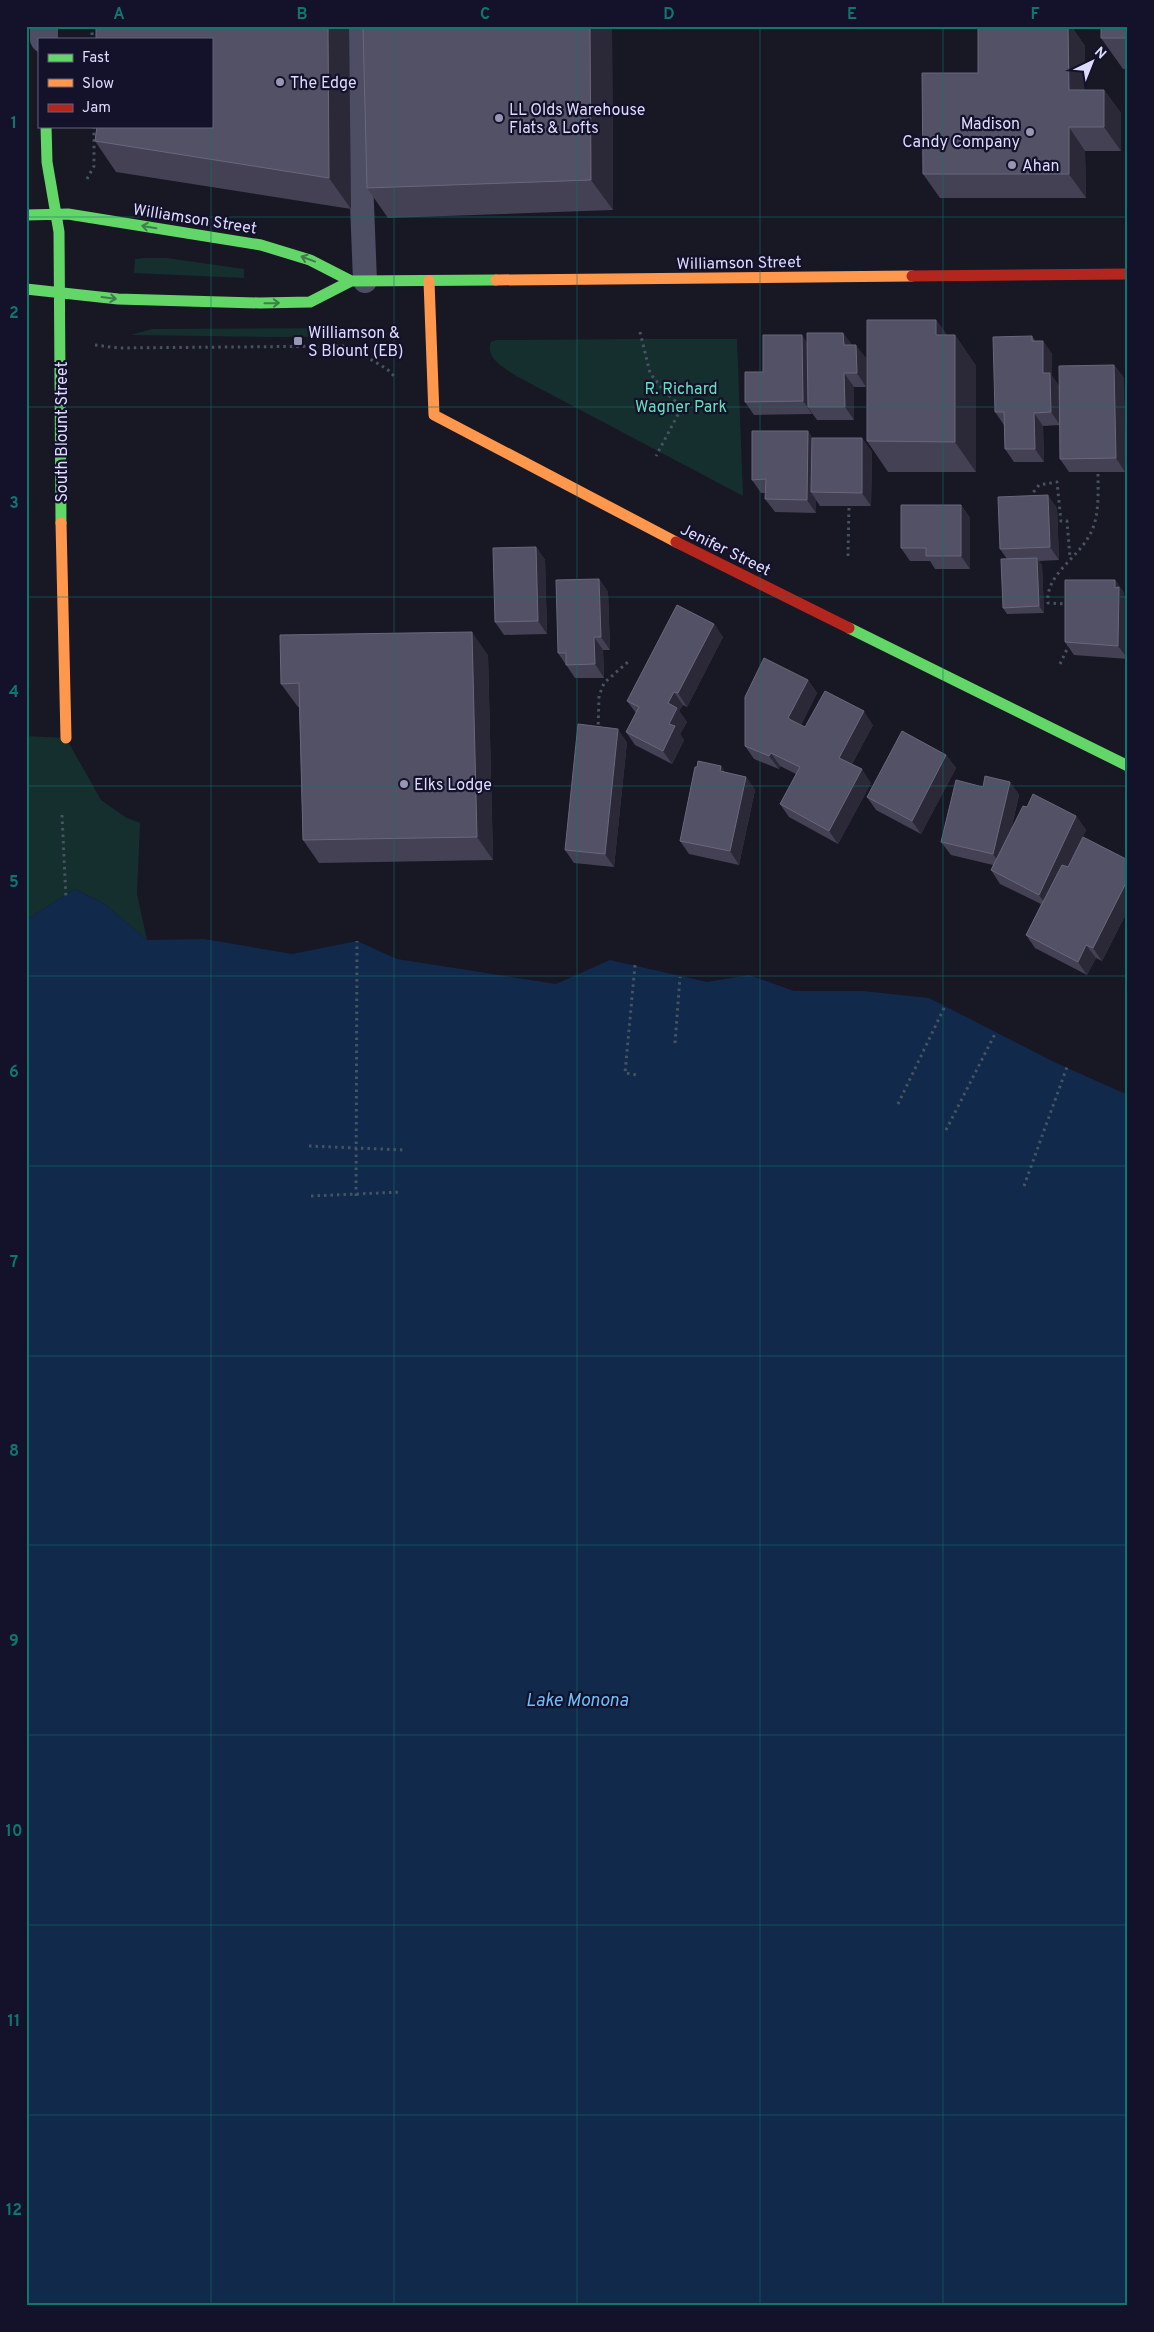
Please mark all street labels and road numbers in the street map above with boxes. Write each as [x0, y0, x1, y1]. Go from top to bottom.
street label: Williamson Street [131, 200, 258, 240]
street label: Williamson Street [676, 253, 802, 275]
street label: South Blount Street [53, 361, 73, 503]
street label: Jenifer Street [677, 520, 774, 581]

